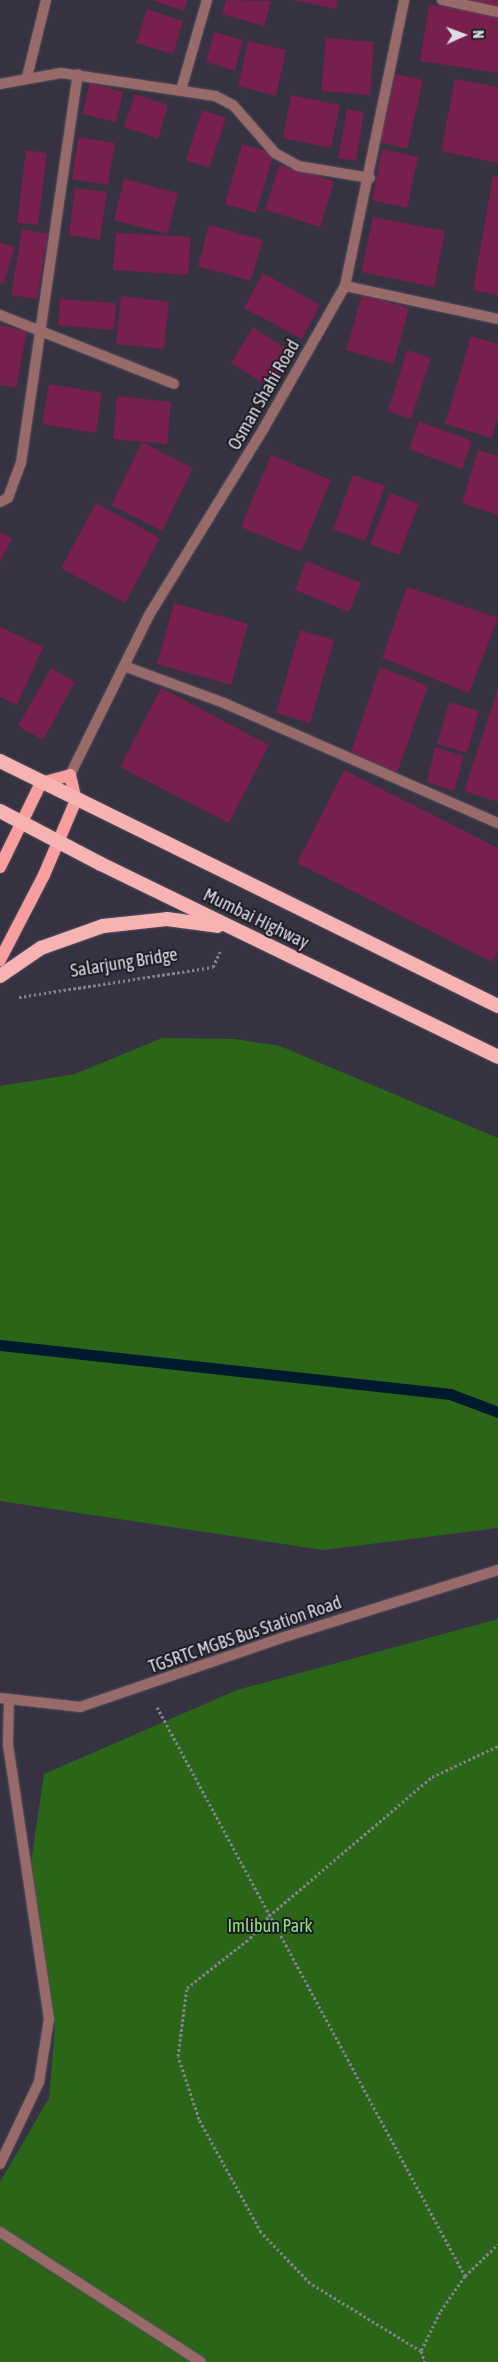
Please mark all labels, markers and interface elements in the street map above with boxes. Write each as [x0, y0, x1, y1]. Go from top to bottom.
north arrow [438, 10, 488, 60]
text: N [470, 30, 486, 39]
street label: Osman Shahi Road [224, 336, 304, 454]
street label: Mumbai Highway [200, 884, 312, 954]
street label: Salarjung Bridge [69, 944, 179, 982]
street label: TGSRTC MGBS Bus Station Road [146, 1592, 344, 1678]
park label: Imlibun Park [228, 1915, 312, 1937]

